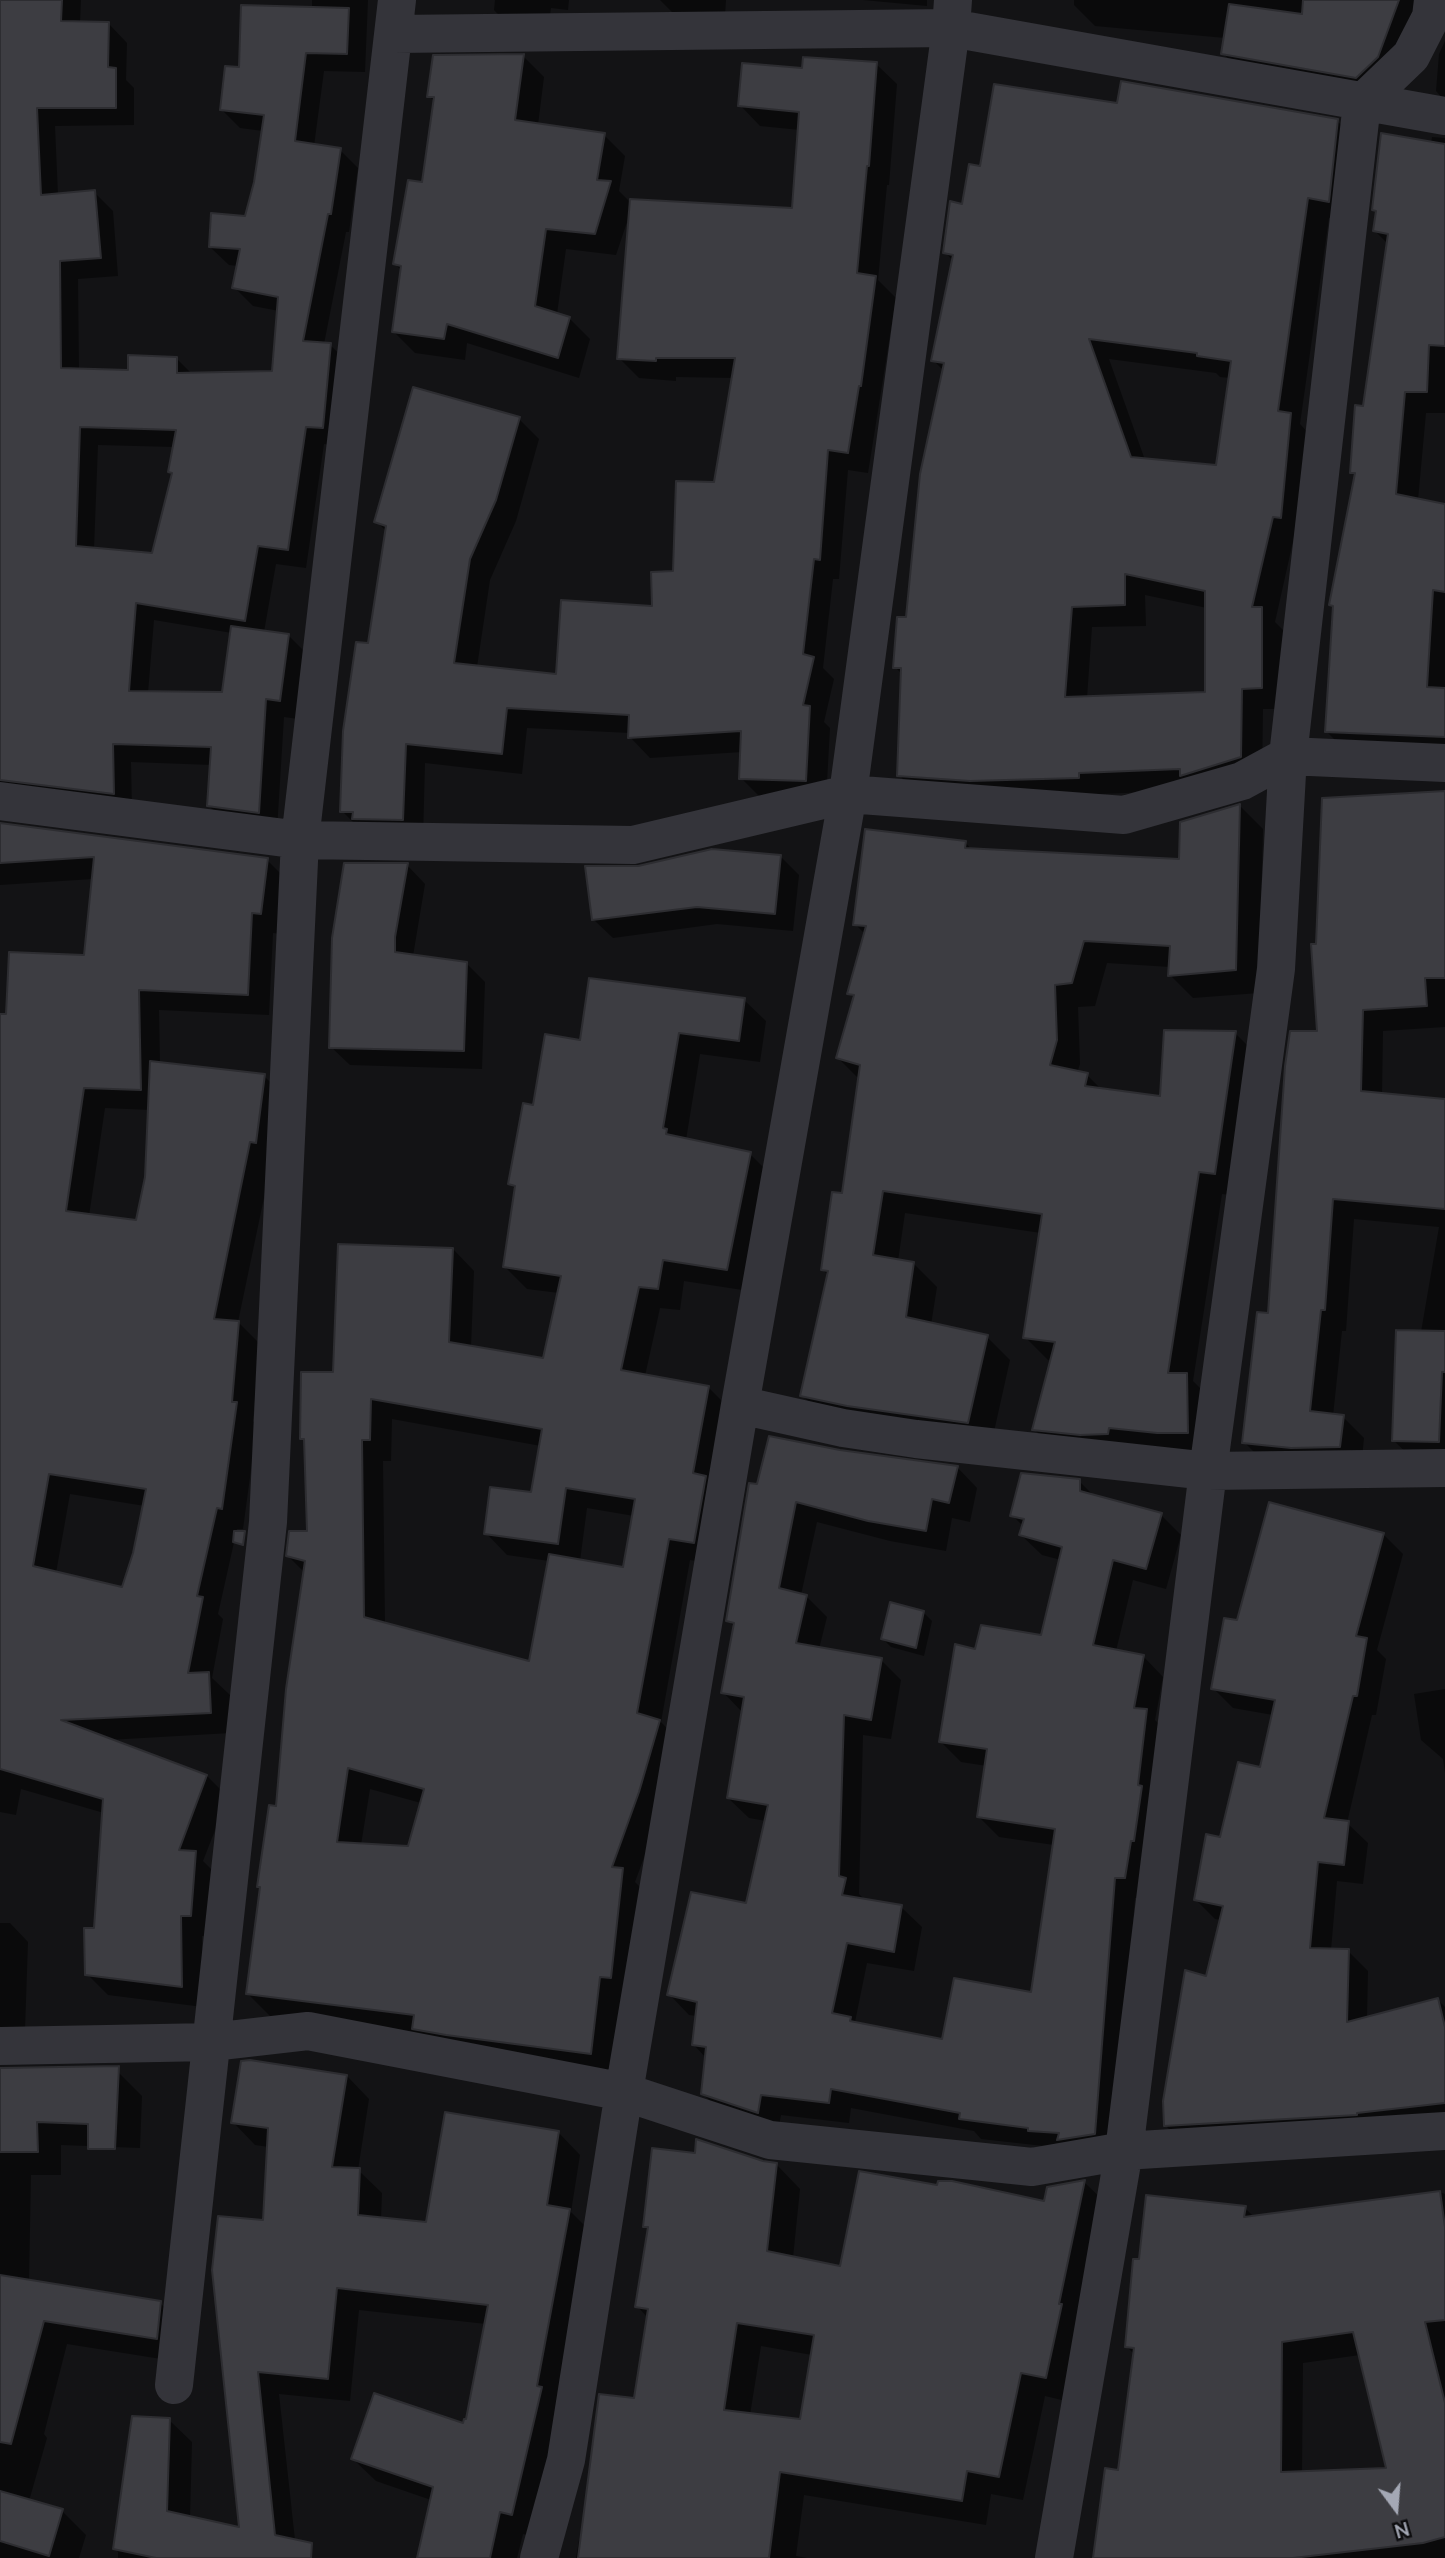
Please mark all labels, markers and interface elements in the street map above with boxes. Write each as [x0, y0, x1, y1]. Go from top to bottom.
north arrow [1361, 2474, 1431, 2544]
text: N [1391, 2515, 1412, 2544]

